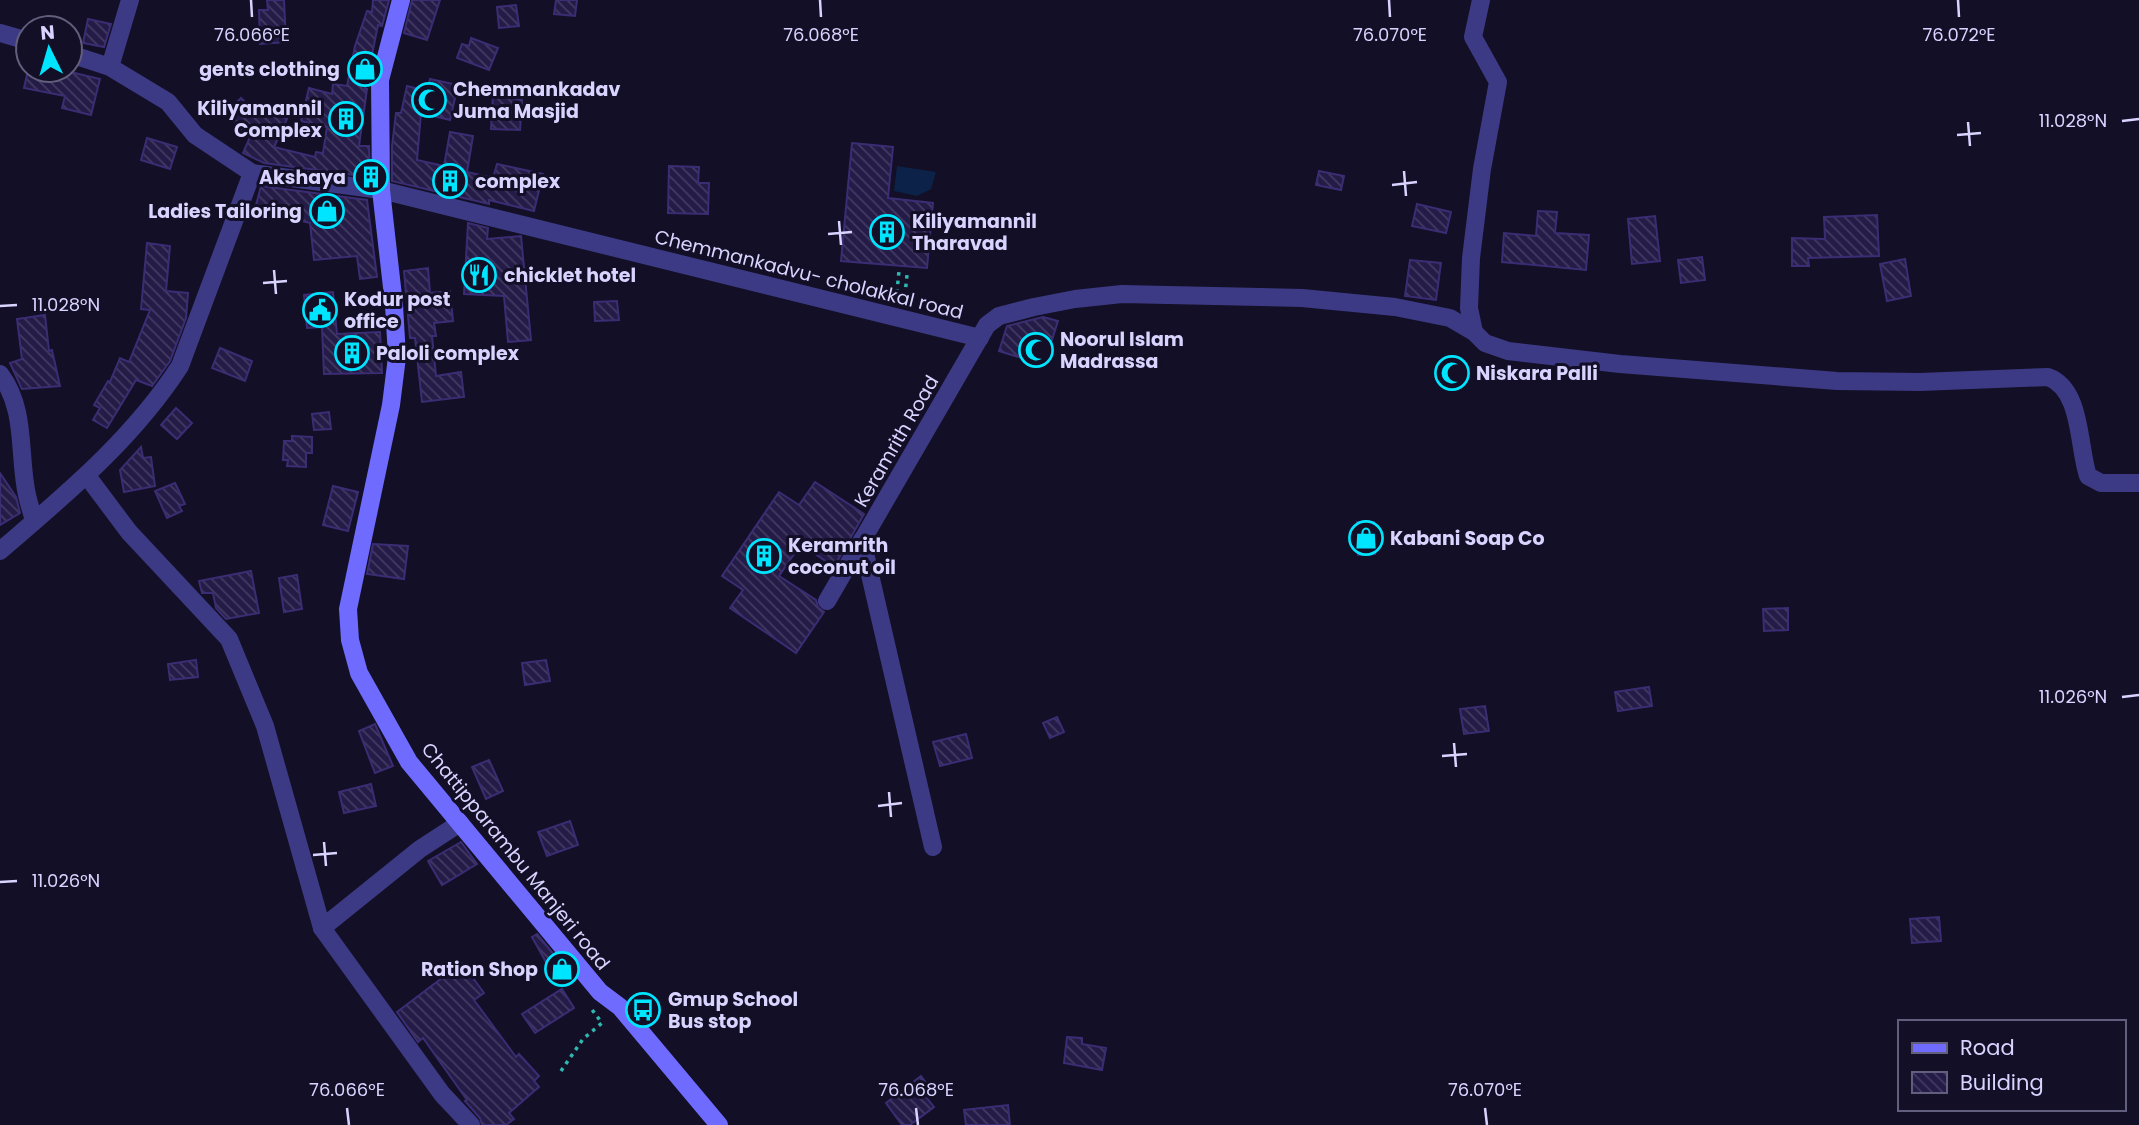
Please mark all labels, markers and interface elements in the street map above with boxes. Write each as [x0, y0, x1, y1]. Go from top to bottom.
north arrow [14, 14, 84, 84]
text: N [39, 18, 56, 47]
text: 76.066°E [214, 22, 290, 47]
text: 76.068°E [783, 22, 859, 47]
text: 76.070°E [1353, 22, 1427, 47]
text: 76.072°E [1922, 22, 1996, 47]
shop icon: gents clothing [346, 50, 384, 88]
place label: gents clothing [199, 56, 340, 83]
place label: Chemmankadav Juma Masjid [453, 76, 620, 125]
mosque icon: Chemmankadav Juma Masjid [410, 81, 448, 119]
place label: Kiliyamannil Complex [197, 95, 323, 144]
building icon: Kiliyamannil Complex [327, 100, 365, 138]
text: 11.028°N [2039, 108, 2107, 133]
building icon: Akshaya [352, 158, 390, 196]
building icon: complex [431, 162, 469, 200]
place label: Akshaya [259, 164, 346, 191]
place label: complex [475, 168, 561, 195]
shop icon: Ladies Tailoring [308, 192, 346, 230]
place label: Ladies Tailoring [148, 198, 302, 225]
place label: Kiliyamannil Tharavad [912, 208, 1037, 257]
building icon: Kiliyamannil Tharavad [868, 213, 906, 251]
street label: Chemmankadvu- cholakkal road [652, 223, 966, 326]
restaurant icon: chicklet hotel [460, 256, 498, 294]
place label: chicklet hotel [504, 262, 636, 289]
place label: Kodur post office [344, 286, 451, 335]
public building icon: Kodur post office [301, 291, 339, 329]
text: 11.028°N [32, 292, 100, 317]
place label: Noorul Islam Madrassa [1060, 326, 1184, 375]
mosque icon: Noorul Islam Madrassa [1017, 331, 1055, 369]
building icon: Paloli complex [333, 334, 371, 372]
place label: Paloli complex [376, 340, 520, 367]
mosque icon: Niskara Palli [1433, 354, 1471, 392]
place label: Niskara Palli [1476, 360, 1598, 387]
street label: Keramrith Road [848, 370, 945, 512]
shop icon: Kabani Soap Co [1347, 519, 1385, 557]
place label: Kabani Soap Co [1390, 525, 1545, 552]
place label: Keramrith coconut oil [788, 532, 896, 581]
building icon: Keramrith coconut oil [745, 537, 783, 575]
text: 11.026°N [2039, 684, 2107, 709]
street label: Chattipparambu Manjeri road [415, 737, 616, 976]
text: 11.026°N [32, 868, 100, 893]
shop icon: Ration Shop [543, 950, 581, 988]
place label: Ration Shop [421, 956, 538, 983]
place label: Gmup School Bus stop [668, 986, 798, 1035]
bus stop icon: Gmup School Bus stop [624, 991, 662, 1029]
legend [1898, 1020, 2125, 1111]
text: Road [1960, 1033, 2015, 1062]
text: Building [1960, 1068, 2044, 1097]
text: 76.066°E [309, 1077, 385, 1102]
text: 76.068°E [878, 1077, 954, 1102]
text: 76.070°E [1448, 1077, 1522, 1102]

